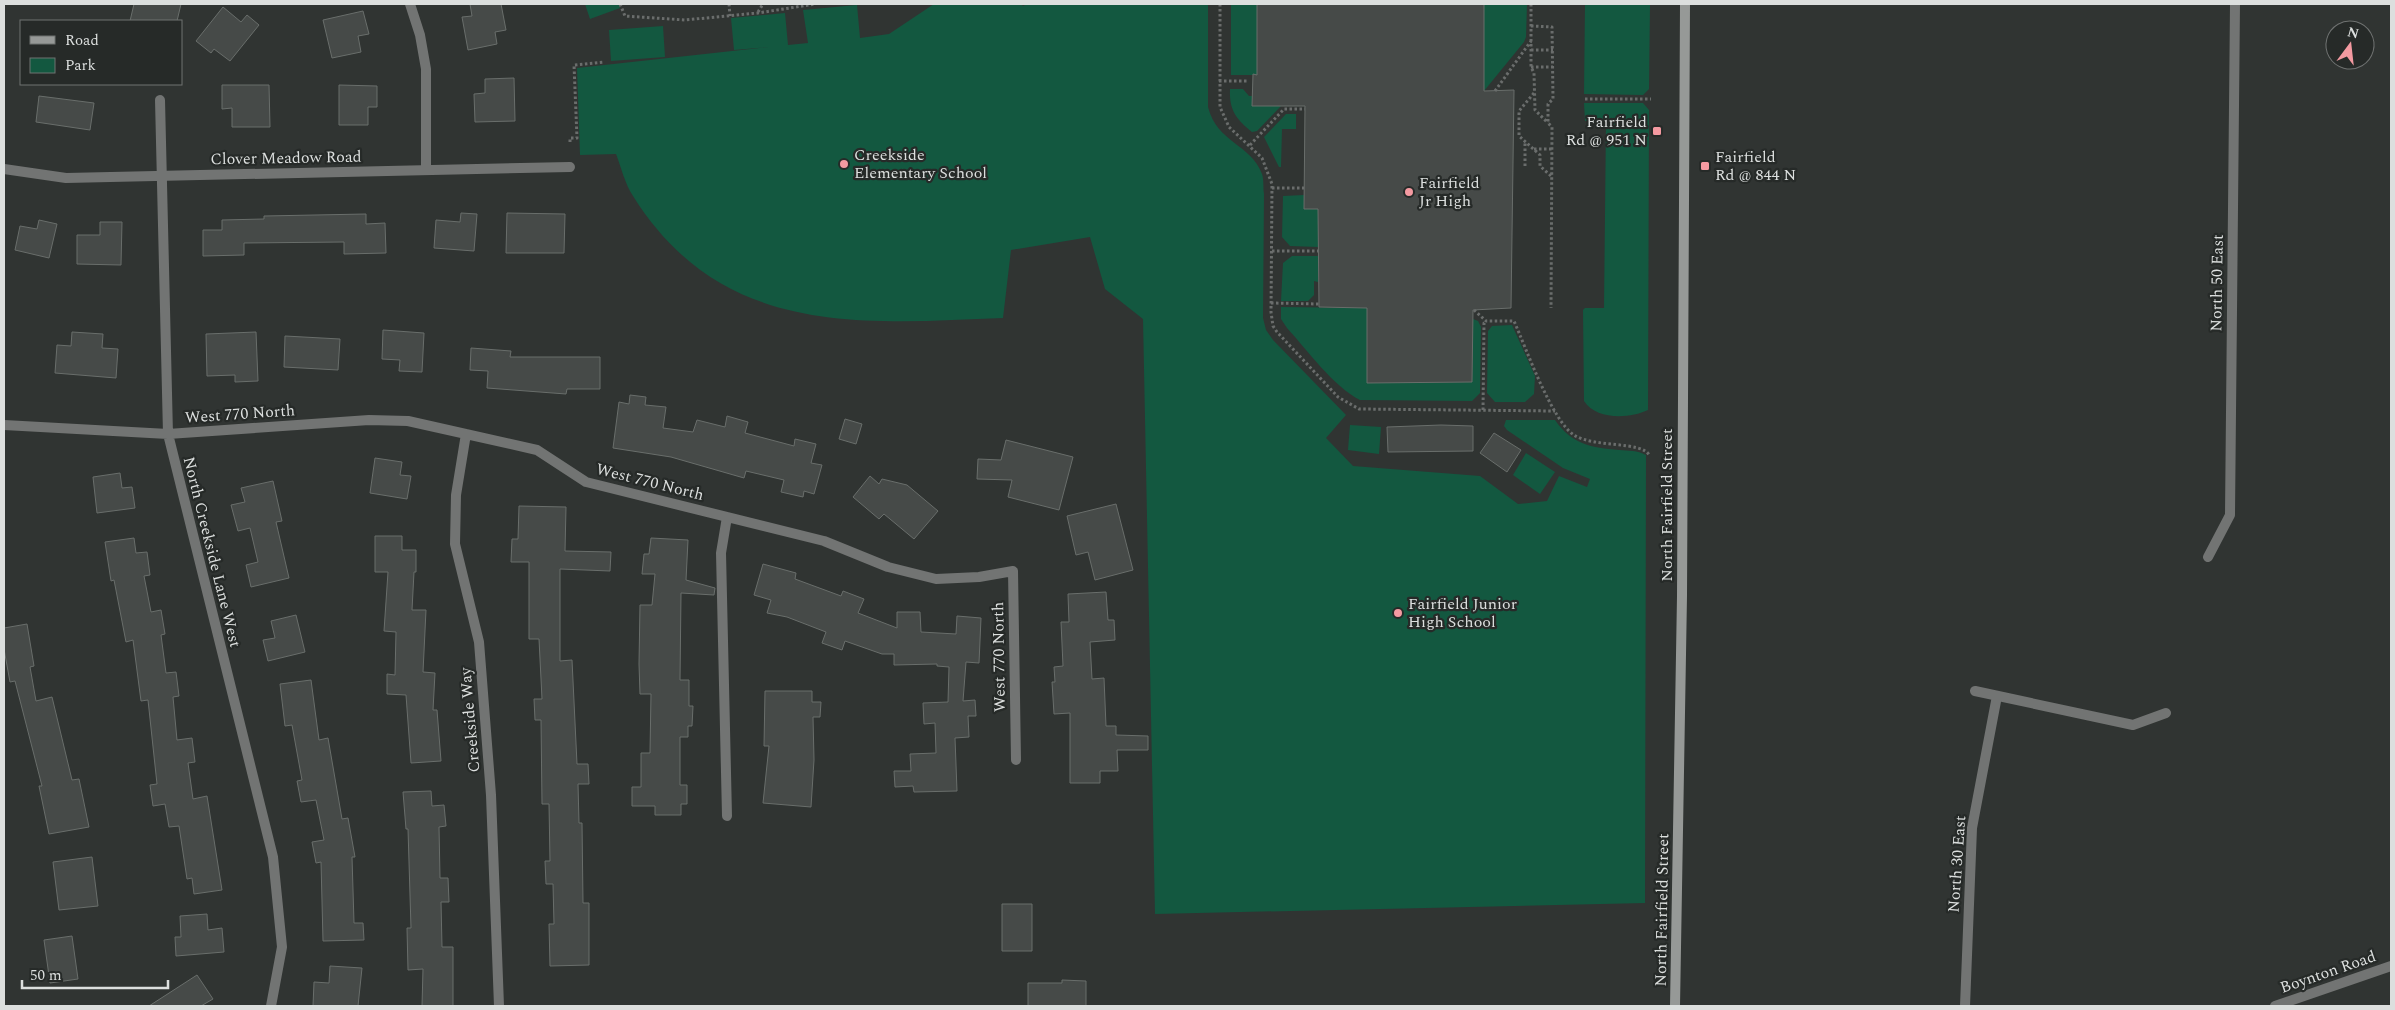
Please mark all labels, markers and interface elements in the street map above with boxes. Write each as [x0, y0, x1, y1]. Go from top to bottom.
legend [20, 20, 182, 85]
north arrow [2325, 20, 2375, 70]
text: N [2345, 21, 2361, 45]
text: Road [65, 29, 99, 52]
text: Park [65, 54, 96, 77]
place label: Fairfield Rd @ 951 N [1566, 110, 1647, 152]
marker: Fairfield Rd @ 951 N [1651, 125, 1663, 137]
place label: Creekside Elementary School [854, 143, 987, 185]
street label: Clover Meadow Road [210, 145, 362, 171]
place label: Fairfield Rd @ 844 N [1715, 145, 1796, 187]
marker: Creekside Elementary School [838, 158, 850, 170]
marker: Fairfield Rd @ 844 N [1699, 160, 1711, 172]
place label: Fairfield Jr High [1419, 171, 1480, 213]
marker: Fairfield Jr High [1403, 186, 1415, 198]
street label: North 50 East [2204, 234, 2230, 332]
street label: West 770 North [184, 398, 296, 430]
street label: North Fairfield Street [1655, 428, 1679, 582]
street label: North Creekside Lane West [177, 454, 247, 650]
street label: West 770 North [594, 457, 706, 507]
place label: Fairfield Junior High School [1408, 592, 1517, 634]
street label: West 770 North [986, 602, 1012, 712]
marker: Fairfield Junior High School [1392, 607, 1404, 619]
street label: Creekside Way [453, 665, 487, 774]
street label: North 30 East [1942, 814, 1972, 913]
street label: North Fairfield Street [1649, 833, 1675, 987]
street label: Boynton Road [2277, 944, 2379, 1000]
scale bar [22, 958, 169, 990]
text: 50 m [30, 964, 62, 987]

